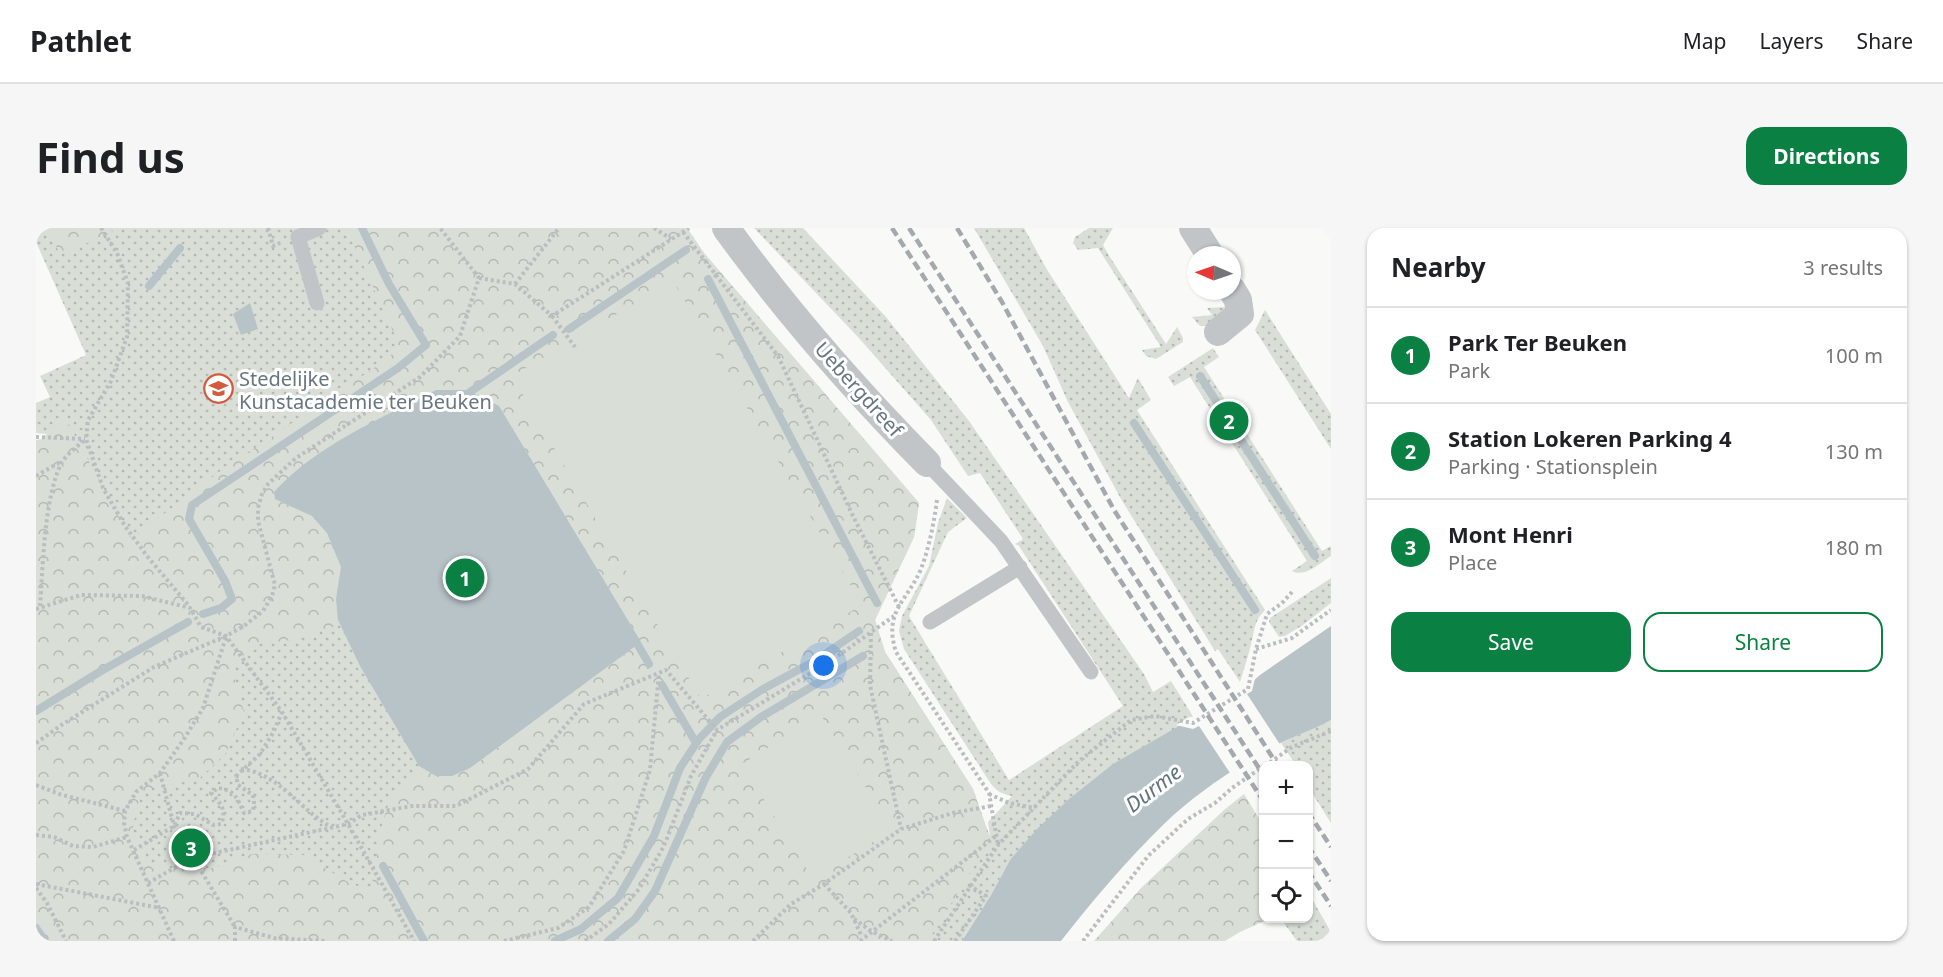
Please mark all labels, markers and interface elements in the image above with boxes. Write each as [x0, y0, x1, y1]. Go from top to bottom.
text: Pathlet [30, 22, 132, 60]
text: Map [1683, 27, 1727, 55]
text: Layers [1760, 27, 1824, 55]
text: Share [1857, 27, 1913, 55]
button: Directions [1746, 127, 1907, 185]
text: Find us [36, 128, 185, 185]
north arrow [1187, 246, 1241, 300]
text: Nearby [1391, 249, 1486, 285]
text: 3 results [1803, 254, 1883, 281]
text: Park Ter Beuken [1448, 327, 1627, 357]
street label: Uebergdreef [809, 336, 910, 443]
text: 1 [1405, 342, 1416, 369]
text: 100 m [1825, 342, 1883, 369]
text: Park [1448, 357, 1490, 384]
place label: Stedelijke Kunstacademie ter Beuken [239, 365, 492, 415]
school or university icon: Stedelijke Kunstacademie ter Beuken [202, 373, 234, 405]
pin: 2 [1210, 398, 1248, 444]
text: Station Lokeren Parking 4 [1448, 423, 1732, 453]
text: 2 [1405, 438, 1416, 465]
text: 130 m [1825, 438, 1883, 465]
text: Parking · Stationsplein [1448, 453, 1658, 480]
text: Mont Henri [1448, 519, 1573, 549]
text: 3 [1405, 534, 1416, 561]
text: 180 m [1825, 534, 1883, 561]
text: Place [1448, 549, 1497, 576]
pin: 1 [446, 556, 484, 600]
button: Save [1391, 612, 1631, 672]
button: Share [1643, 612, 1883, 672]
your location [809, 651, 838, 680]
water label: Durme [1119, 758, 1187, 818]
map controls [1259, 761, 1313, 923]
button: + [1259, 761, 1313, 815]
button: − [1259, 815, 1313, 869]
pin: 3 [172, 826, 210, 870]
button: locate [1259, 869, 1313, 923]

